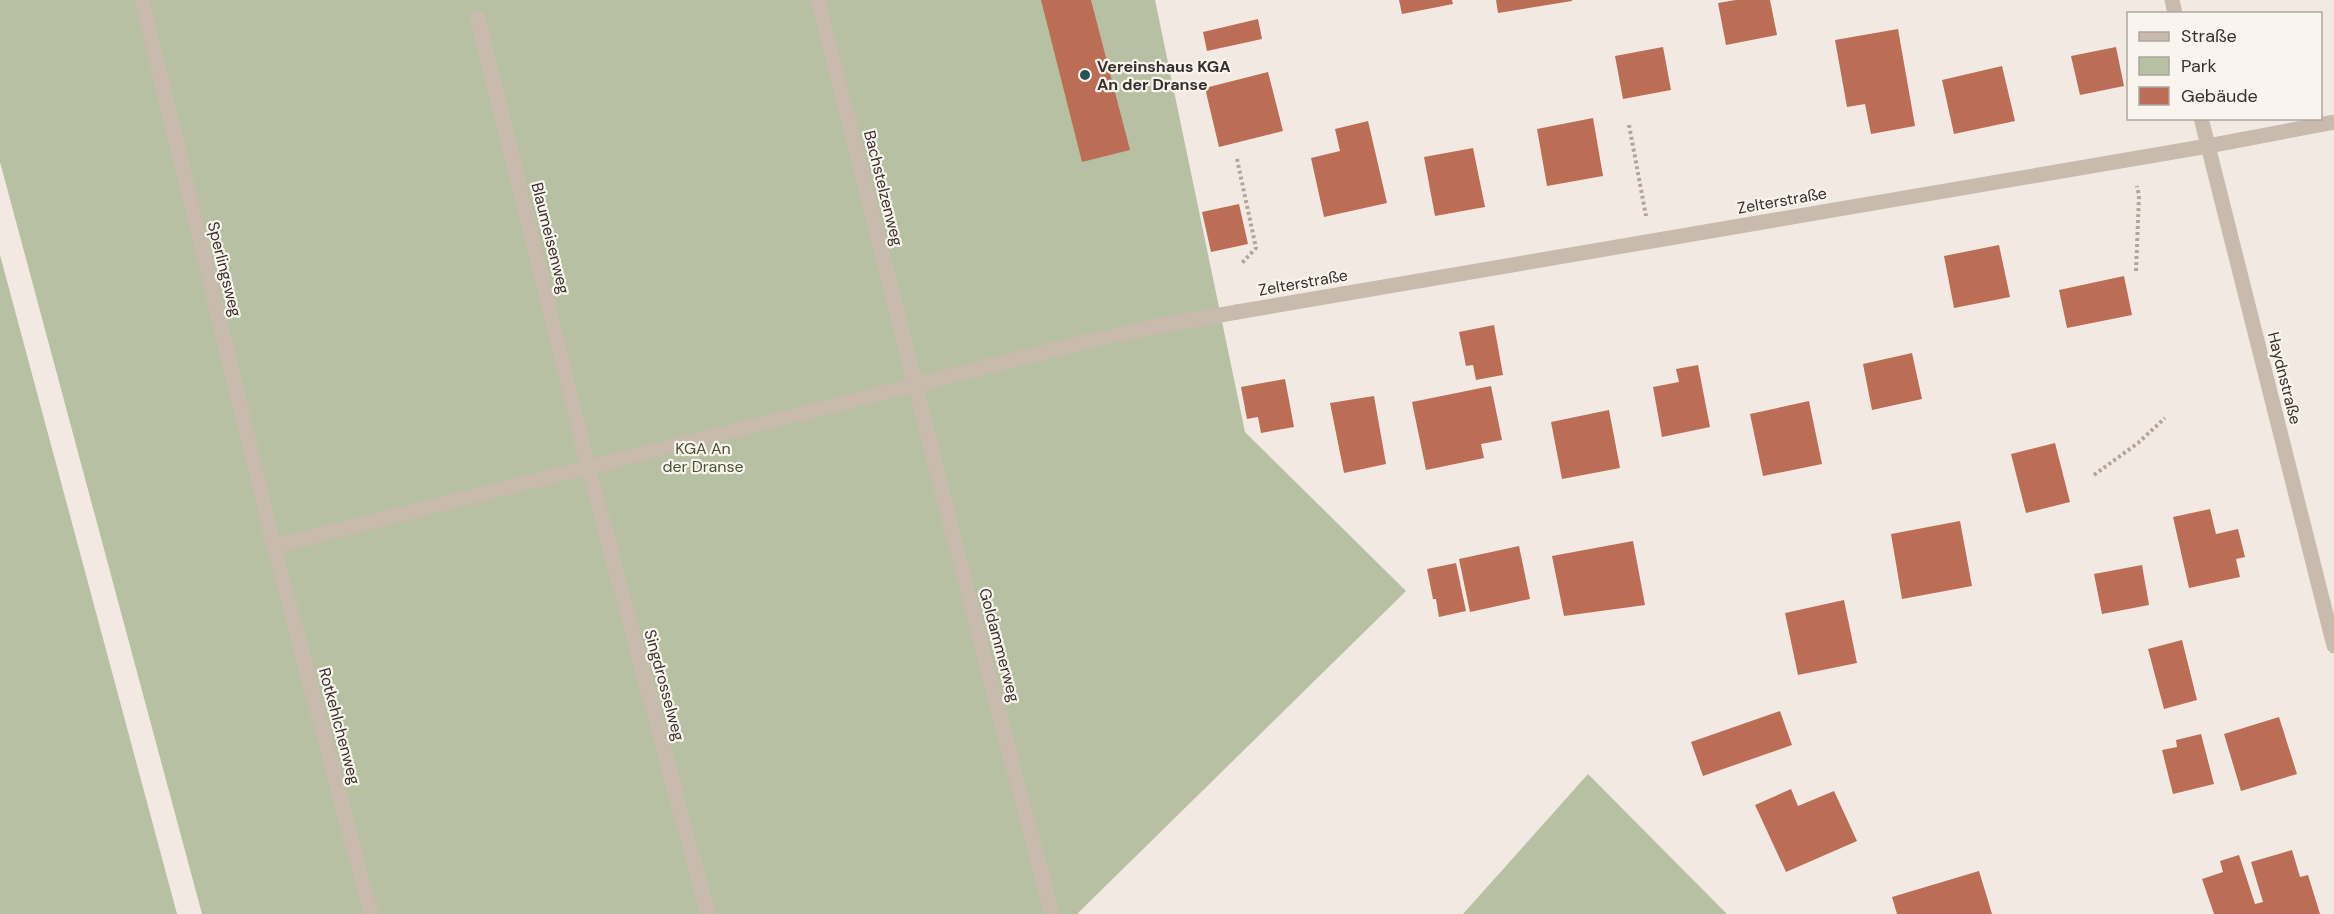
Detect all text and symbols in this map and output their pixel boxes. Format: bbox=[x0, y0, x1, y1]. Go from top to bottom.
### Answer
legend bbox=[2127, 12, 2322, 120]
text: Straße bbox=[2181, 24, 2237, 48]
text: Park bbox=[2181, 54, 2217, 78]
place label: Vereinshaus KGA An der Dranse bbox=[1097, 56, 1231, 95]
marker: Vereinshaus KGA An der Dranse bbox=[1078, 68, 1092, 82]
text: Gebäude bbox=[2181, 84, 2258, 108]
street label: Bachstelzenweg bbox=[859, 128, 908, 248]
street label: Blaumeisenweg bbox=[526, 180, 575, 296]
street label: Zelterstraße bbox=[1736, 182, 1828, 219]
street label: Sperlingsweg bbox=[203, 219, 247, 319]
street label: Zelterstraße bbox=[1257, 264, 1349, 301]
street label: Haydnstraße bbox=[2263, 330, 2306, 427]
park label: KGA An der Dranse bbox=[662, 438, 744, 477]
street label: Goldammerweg bbox=[974, 586, 1025, 705]
street label: Singdrosselweg bbox=[640, 627, 690, 743]
street label: Rotkehlchenweg bbox=[314, 665, 365, 787]

